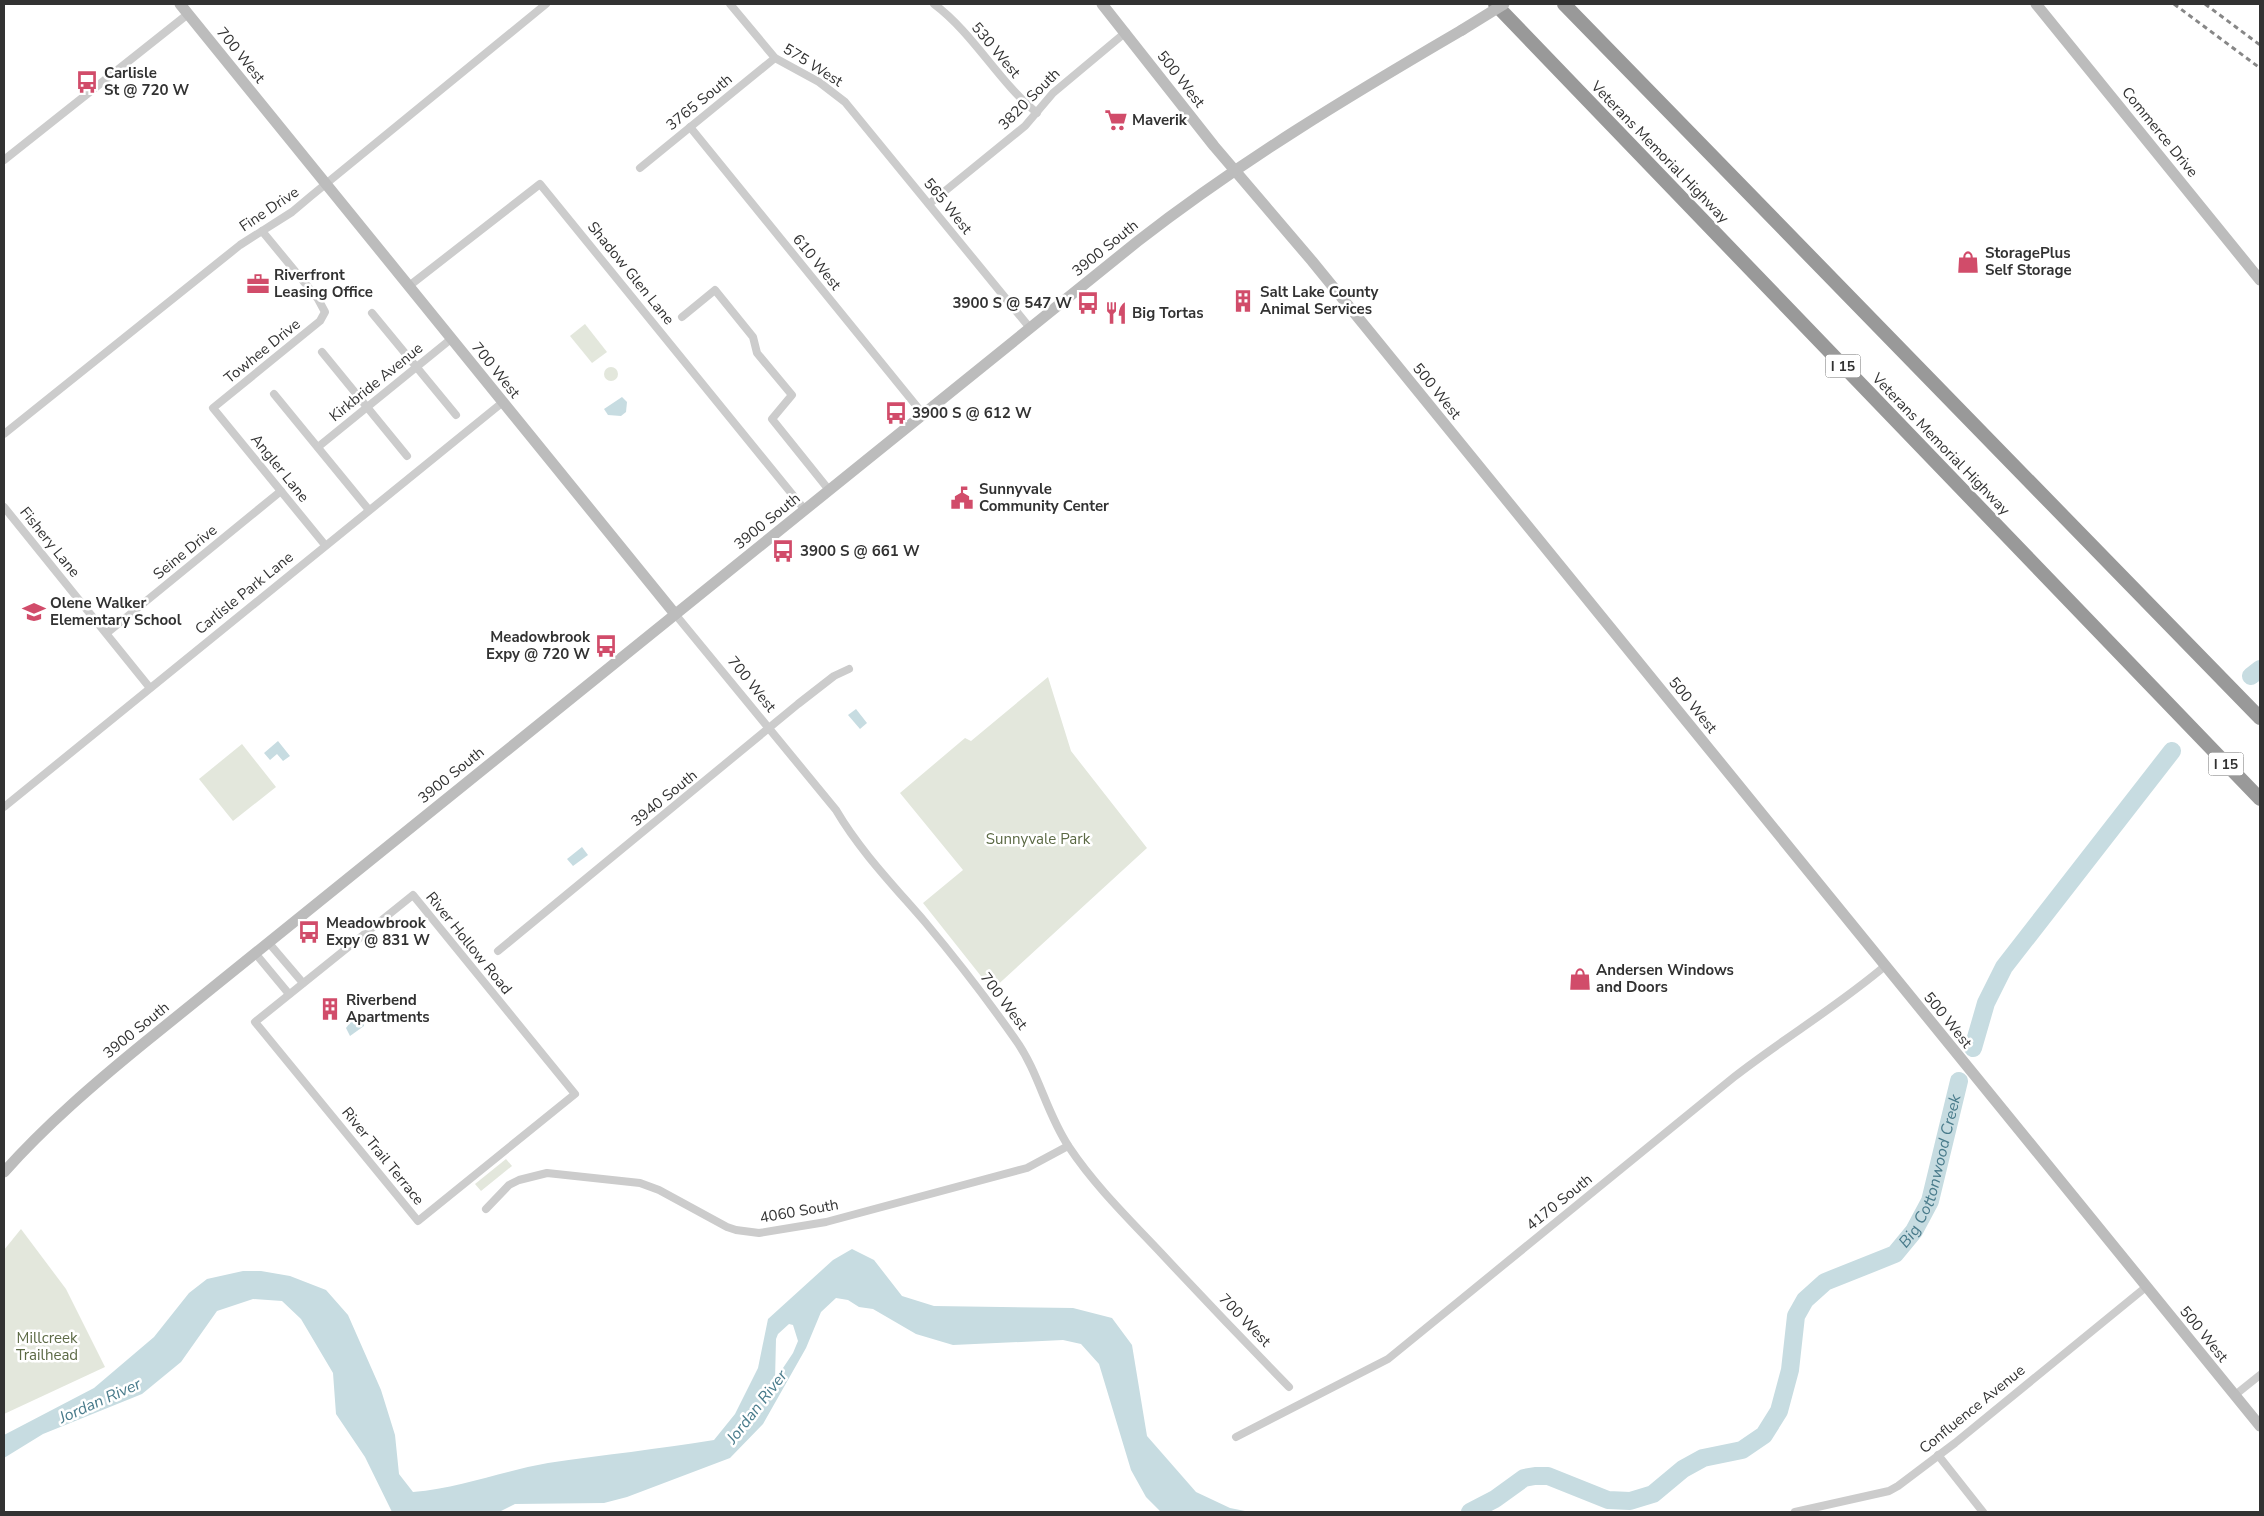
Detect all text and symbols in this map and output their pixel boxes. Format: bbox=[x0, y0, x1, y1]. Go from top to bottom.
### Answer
street label: 530 West bbox=[967, 18, 1026, 83]
street label: 700 West bbox=[212, 23, 270, 88]
street label: 575 West bbox=[779, 39, 847, 92]
street label: 500 West bbox=[1153, 47, 1210, 112]
place label: Carlisle St @ 720 W bbox=[104, 63, 190, 100]
street label: 3820 South bbox=[994, 64, 1064, 134]
bus stop icon: Carlisle St @ 720 W bbox=[74, 69, 100, 95]
street label: 3765 South bbox=[662, 69, 736, 135]
street label: Veterans Memorial Highway bbox=[1586, 76, 1734, 228]
street label: Commerce Drive bbox=[2117, 83, 2203, 181]
supermarket icon: Maverik bbox=[1103, 107, 1129, 133]
place label: Maverik bbox=[1132, 110, 1188, 130]
street label: 565 West bbox=[919, 174, 977, 239]
street label: Fine Drive bbox=[235, 182, 303, 236]
street label: 3900 South bbox=[1068, 215, 1142, 281]
street label: Shadow Glen Lane bbox=[583, 217, 679, 329]
street label: 610 West bbox=[788, 230, 846, 295]
place label: StoragePlus Self Storage bbox=[1985, 243, 2072, 280]
shop icon: StoragePlus Self Storage bbox=[1955, 249, 1981, 275]
place label: Riverfront Leasing Office bbox=[274, 265, 373, 302]
office icon: Riverfront Leasing Office bbox=[245, 271, 271, 297]
place label: Salt Lake County Animal Services bbox=[1260, 282, 1378, 319]
building icon: Salt Lake County Animal Services bbox=[1230, 288, 1256, 314]
bus stop icon: 3900 S @ 547 W bbox=[1075, 290, 1101, 316]
place label: 3900 S @ 547 W bbox=[952, 293, 1072, 313]
restaurant icon: Big Tortas bbox=[1103, 300, 1129, 326]
place label: Big Tortas bbox=[1132, 303, 1204, 323]
street label: Towhee Drive bbox=[220, 314, 304, 388]
street label: Kirkbride Avenue bbox=[325, 338, 427, 426]
street label: 700 West bbox=[467, 338, 525, 403]
road number: I 15 bbox=[1826, 354, 1860, 378]
street label: 500 West bbox=[1408, 359, 1466, 424]
street label: Veterans Memorial Highway bbox=[1867, 368, 2015, 520]
bus stop icon: 3900 S @ 612 W bbox=[883, 400, 909, 426]
place label: 3900 S @ 612 W bbox=[912, 403, 1032, 423]
street label: Angler Lane bbox=[246, 430, 314, 506]
place label: Sunnyvale Community Center bbox=[979, 479, 1109, 516]
public building icon: Sunnyvale Community Center bbox=[949, 485, 975, 511]
street label: 3900 South bbox=[730, 488, 804, 554]
street label: Fishery Lane bbox=[15, 503, 85, 581]
street label: Seine Drive bbox=[149, 520, 221, 584]
bus stop icon: 3900 S @ 661 W bbox=[770, 538, 796, 564]
place label: 3900 S @ 661 W bbox=[800, 541, 920, 561]
street label: Carlisle Park Lane bbox=[191, 547, 297, 639]
place label: Olene Walker Elementary School bbox=[50, 593, 182, 630]
school or university icon: Olene Walker Elementary School bbox=[21, 599, 47, 625]
place label: Meadowbrook Expy @ 720 W bbox=[486, 627, 591, 664]
bus stop icon: Meadowbrook Expy @ 720 W bbox=[593, 633, 619, 659]
street label: 700 West bbox=[723, 652, 781, 717]
street label: 500 West bbox=[1664, 673, 1722, 738]
street label: 3900 South bbox=[414, 742, 488, 808]
road number: I 15 bbox=[2208, 752, 2244, 776]
street label: 3940 South bbox=[627, 765, 701, 831]
park label: Sunnyvale Park bbox=[986, 829, 1091, 849]
street label: River Hollow Road bbox=[421, 888, 517, 998]
place label: Meadowbrook Expy @ 831 W bbox=[326, 913, 430, 950]
bus stop icon: Meadowbrook Expy @ 831 W bbox=[296, 919, 322, 945]
place label: Andersen Windows and Doors bbox=[1596, 960, 1734, 997]
shop icon: Andersen Windows and Doors bbox=[1567, 966, 1593, 992]
street label: 700 West bbox=[976, 968, 1033, 1034]
street label: 500 West bbox=[1919, 988, 1977, 1053]
place label: Riverbend Apartments bbox=[346, 990, 430, 1027]
building icon: Riverbend Apartments bbox=[317, 996, 343, 1022]
street label: 3900 South bbox=[99, 997, 173, 1063]
water label: Big Cottonwood Creek bbox=[1894, 1091, 1967, 1252]
street label: River Trail Terrace bbox=[337, 1103, 429, 1209]
street label: 4170 South bbox=[1522, 1169, 1596, 1235]
street label: 4060 South bbox=[758, 1194, 840, 1228]
street label: 700 West bbox=[1215, 1289, 1276, 1352]
street label: 500 West bbox=[2175, 1302, 2233, 1367]
park label: Millcreek Trailhead bbox=[16, 1328, 78, 1365]
street label: Confluence Avenue bbox=[1915, 1360, 2029, 1458]
water label: Jordan River bbox=[721, 1365, 793, 1449]
water label: Jordan River bbox=[55, 1373, 146, 1429]

